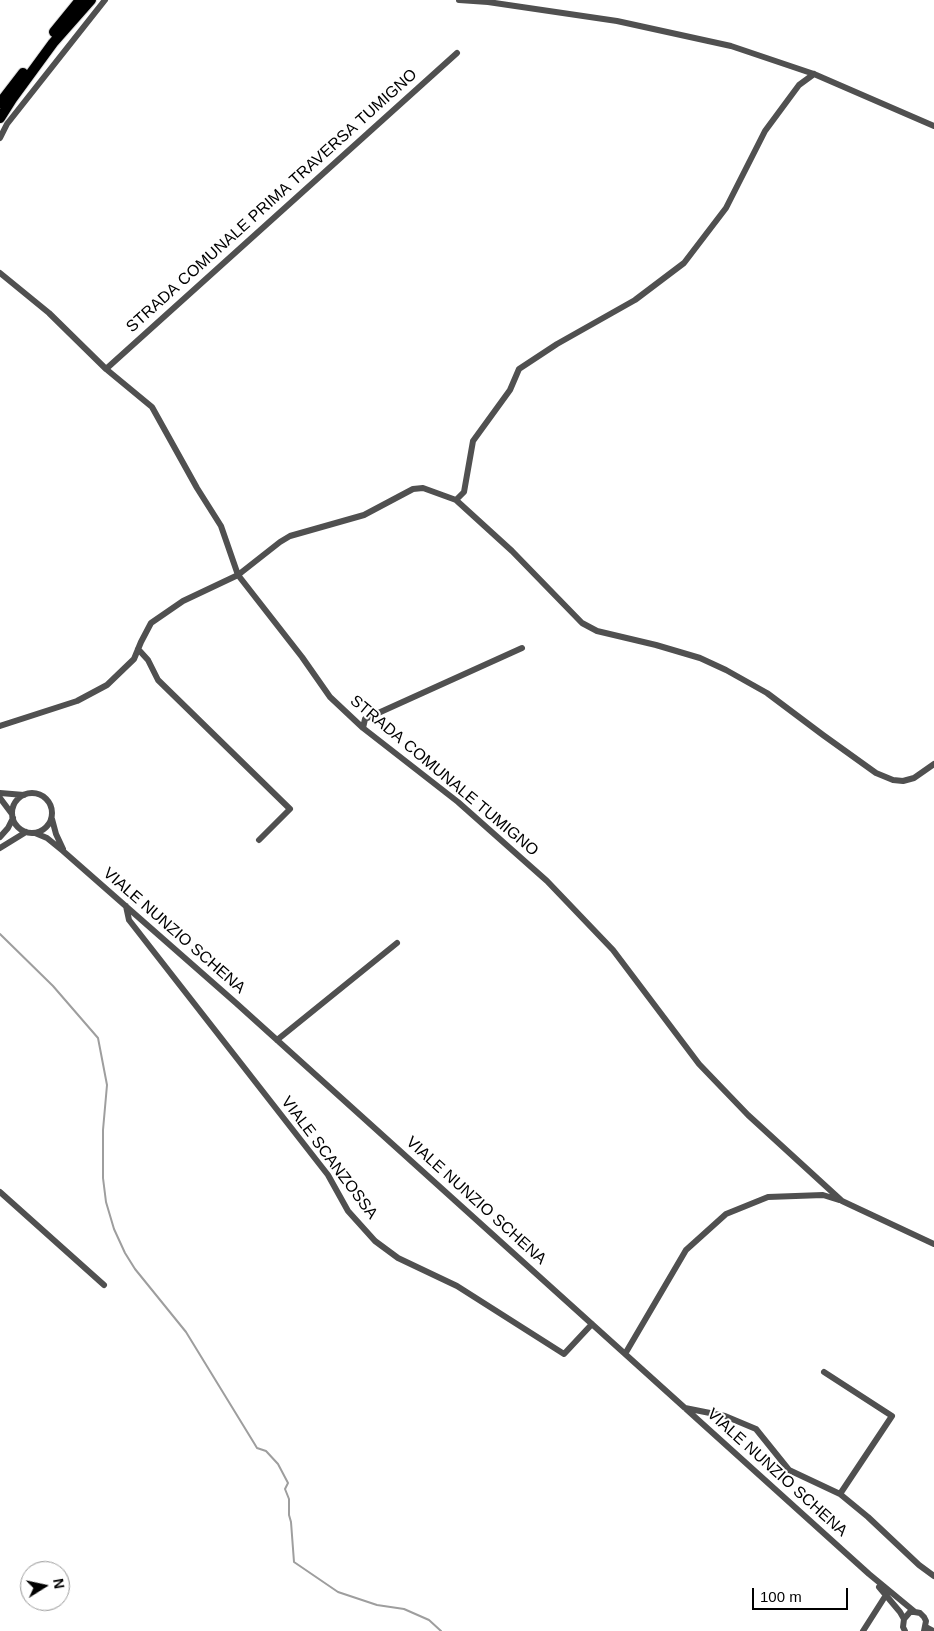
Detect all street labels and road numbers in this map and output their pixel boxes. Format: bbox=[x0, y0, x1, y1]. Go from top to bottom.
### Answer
street label: STRADA COMUNALE PRIMA TRAVERSA TUMIGNO bbox=[123, 65, 421, 337]
street label: STRADA COMUNALE TUMIGNO bbox=[346, 692, 542, 860]
street label: VIALE NUNZIO SCHENA bbox=[99, 864, 249, 998]
street label: VIALE SCANZOSSA bbox=[277, 1093, 381, 1223]
street label: VIALE NUNZIO SCHENA bbox=[402, 1133, 550, 1269]
street label: VIALE NUNZIO SCHENA bbox=[703, 1405, 851, 1541]

